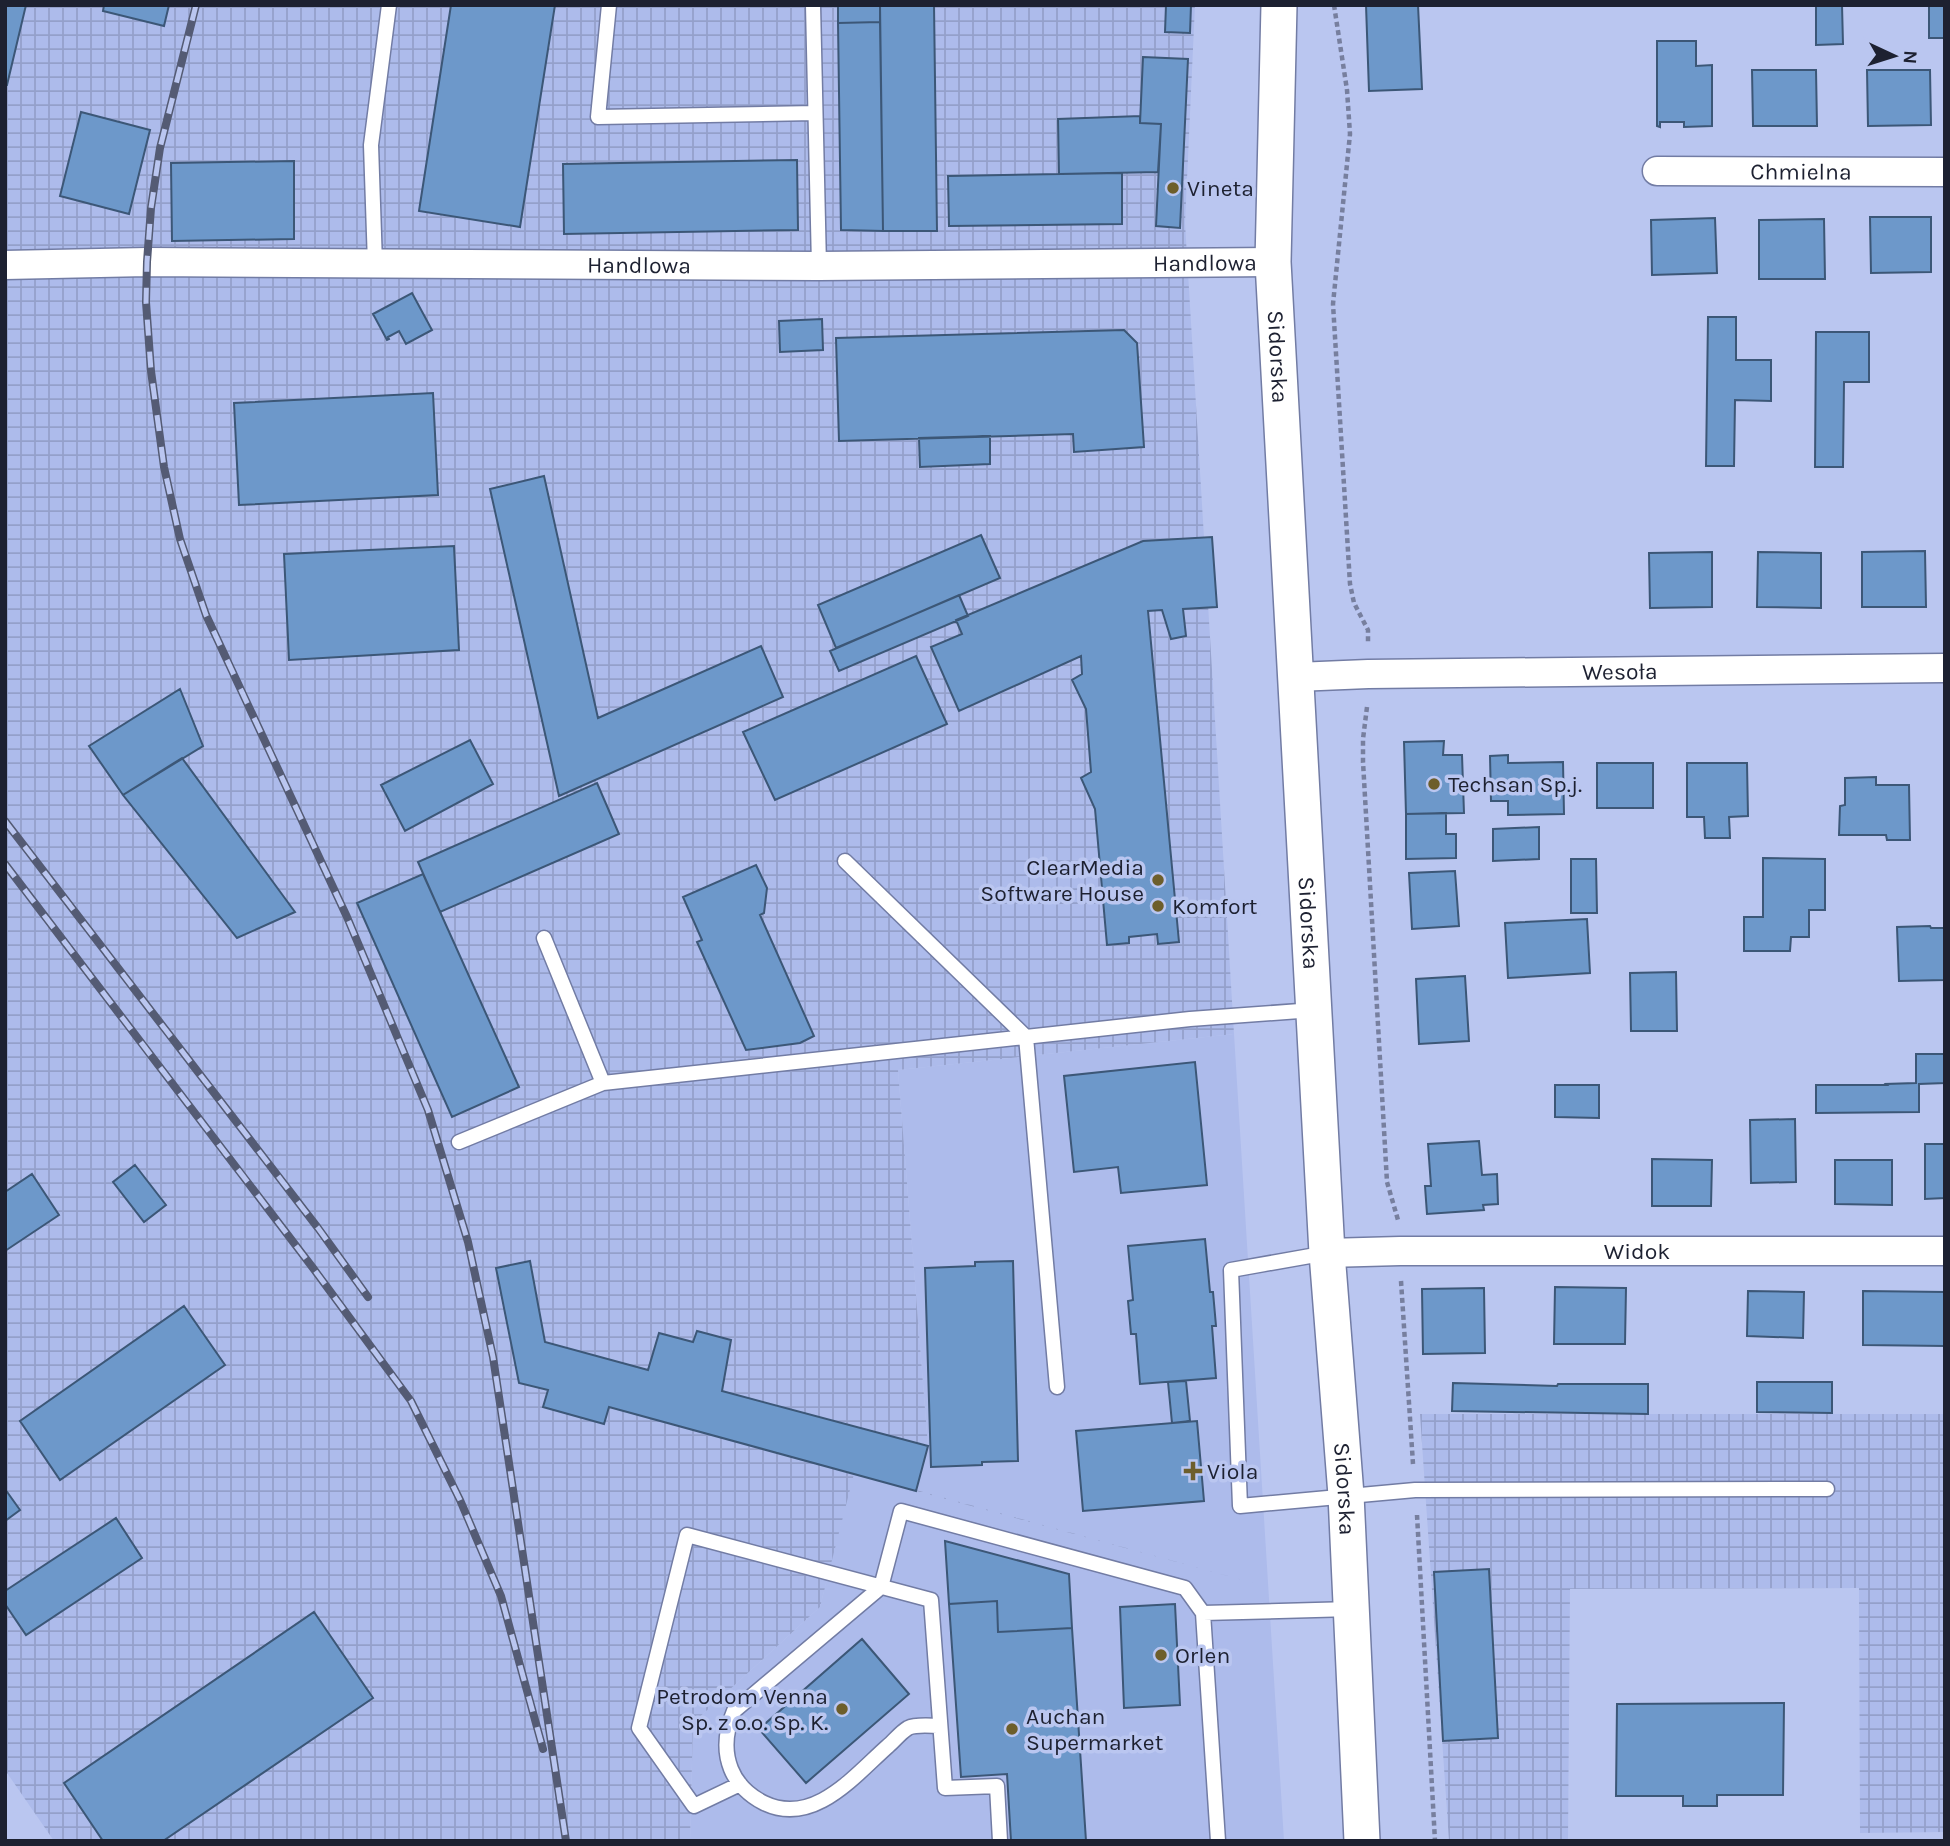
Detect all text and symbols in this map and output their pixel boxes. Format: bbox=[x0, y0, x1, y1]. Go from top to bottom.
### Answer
north arrow bbox=[1859, 21, 1929, 91]
text: N bbox=[1899, 50, 1921, 65]
street label: Chmielna bbox=[1750, 158, 1852, 185]
place label: Vineta bbox=[1187, 175, 1254, 202]
marker: Vineta bbox=[1165, 180, 1181, 196]
street label: Handlowa bbox=[1153, 249, 1257, 277]
street label: Handlowa bbox=[587, 251, 691, 279]
street label: Sidorska bbox=[1262, 310, 1294, 404]
street label: Wesoła bbox=[1582, 657, 1658, 685]
place label: Techsan Sp.j. bbox=[1448, 771, 1582, 798]
marker: Techsan Sp.j. bbox=[1426, 776, 1442, 792]
place label: ClearMedia Software House bbox=[980, 854, 1144, 907]
marker: ClearMedia Software House bbox=[1150, 872, 1166, 888]
street label: Sidorska bbox=[1293, 876, 1325, 970]
place label: Komfort bbox=[1172, 893, 1258, 920]
marker: Komfort bbox=[1150, 898, 1166, 914]
street label: Widok bbox=[1604, 1238, 1670, 1265]
street label: Sidorska bbox=[1328, 1441, 1361, 1536]
place label: Viola bbox=[1207, 1458, 1258, 1485]
marker: Viola bbox=[1185, 1463, 1201, 1479]
place label: Orlen bbox=[1175, 1642, 1230, 1669]
marker: Orlen bbox=[1153, 1647, 1169, 1663]
place label: Petrodom Venna Sp. z o.o. Sp. K. bbox=[656, 1683, 828, 1736]
marker: Petrodom Venna Sp. z o.o. Sp. K. bbox=[834, 1701, 850, 1717]
place label: Auchan Supermarket bbox=[1026, 1703, 1164, 1756]
marker: Auchan Supermarket bbox=[1004, 1721, 1020, 1737]

